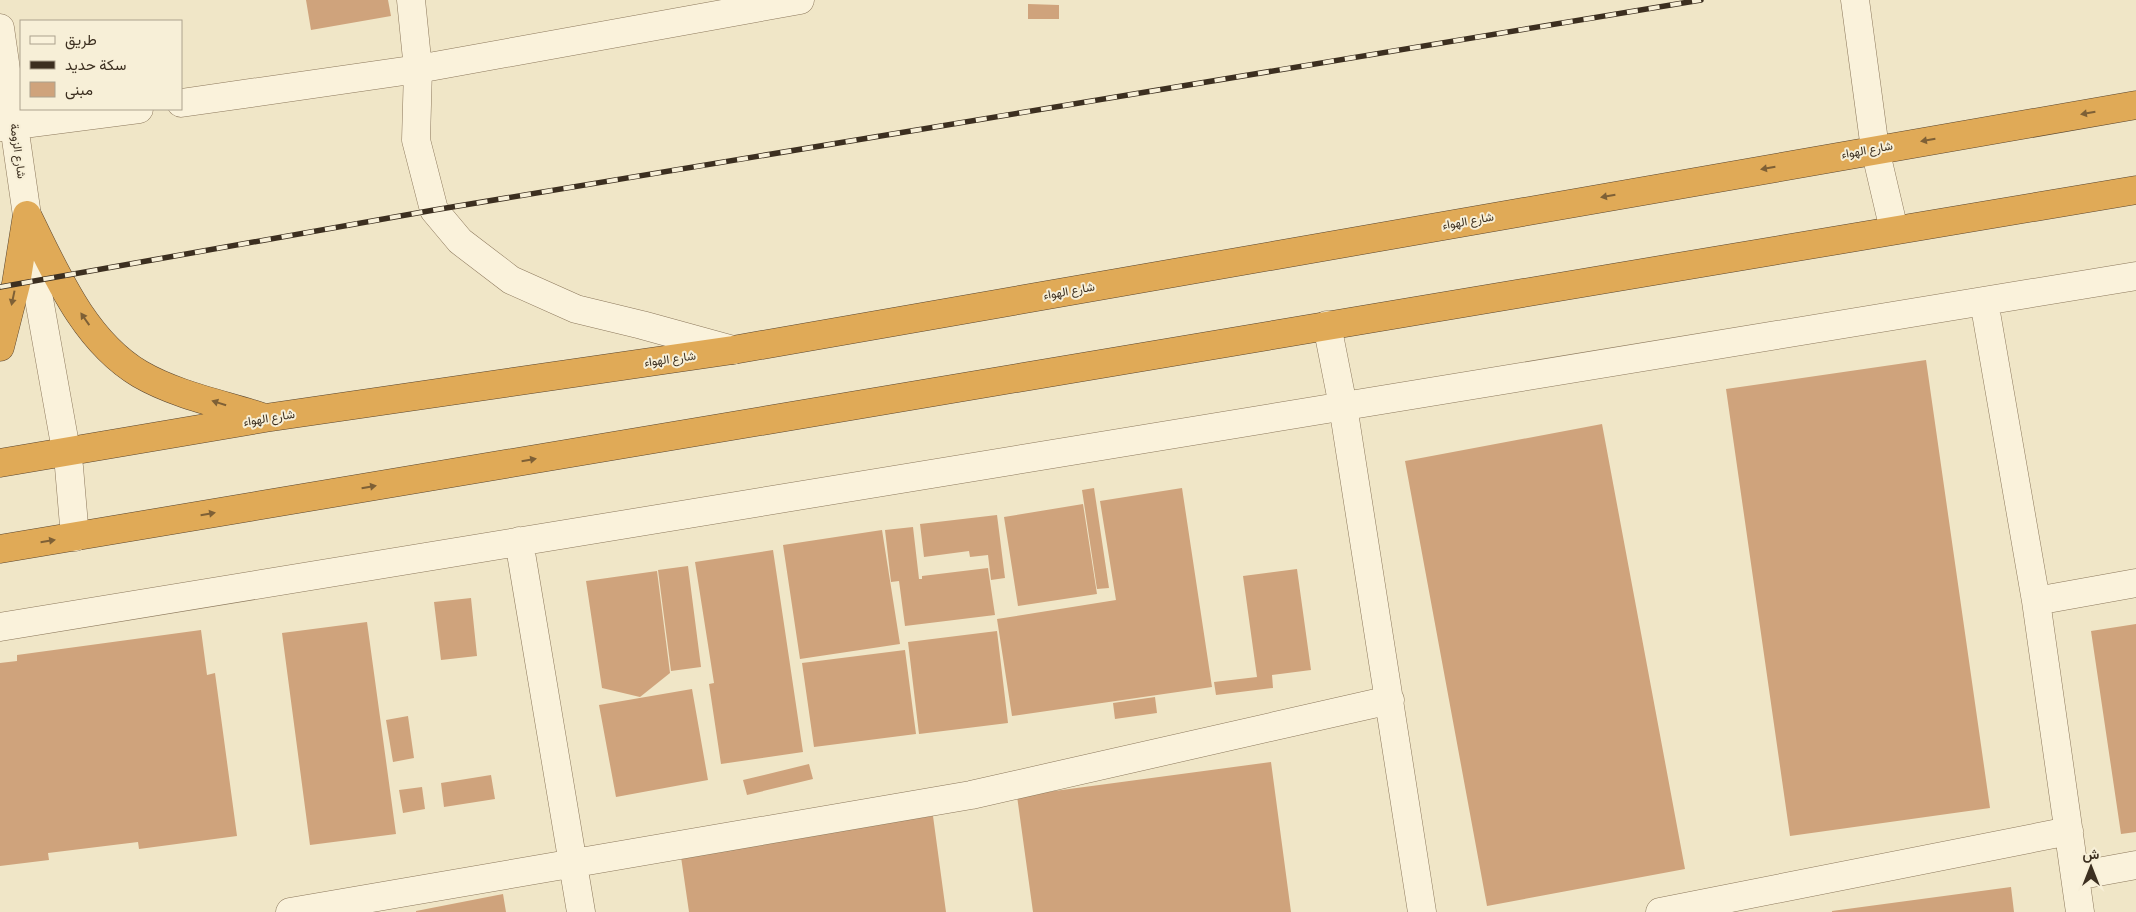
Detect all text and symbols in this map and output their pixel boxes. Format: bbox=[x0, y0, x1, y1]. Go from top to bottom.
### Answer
legend bbox=[20, 20, 182, 110]
text: طريق bbox=[65, 29, 97, 50]
text: سكة حديد bbox=[65, 54, 127, 75]
text: مبنى bbox=[65, 79, 93, 100]
one-way arrow bbox=[2080, 109, 2096, 117]
street label: شارع الزومة bbox=[5, 122, 30, 180]
one-way arrow bbox=[1919, 137, 1935, 145]
street label: شارع الهواء bbox=[1840, 138, 1894, 163]
one-way arrow bbox=[1759, 164, 1775, 172]
one-way arrow bbox=[1599, 193, 1615, 201]
street label: شارع الهواء bbox=[1441, 209, 1495, 234]
street label: شارع الهواء bbox=[1042, 279, 1096, 304]
one-way arrow bbox=[8, 290, 16, 306]
one-way arrow bbox=[80, 313, 90, 326]
street label: شارع الهواء bbox=[643, 347, 697, 372]
one-way arrow bbox=[211, 399, 226, 407]
street label: شارع الهواء bbox=[242, 406, 296, 431]
one-way arrow bbox=[521, 456, 537, 464]
one-way arrow bbox=[361, 483, 377, 491]
one-way arrow bbox=[201, 510, 217, 518]
one-way arrow bbox=[40, 537, 56, 545]
north arrow bbox=[2066, 842, 2116, 892]
text: ش bbox=[2083, 844, 2100, 864]

